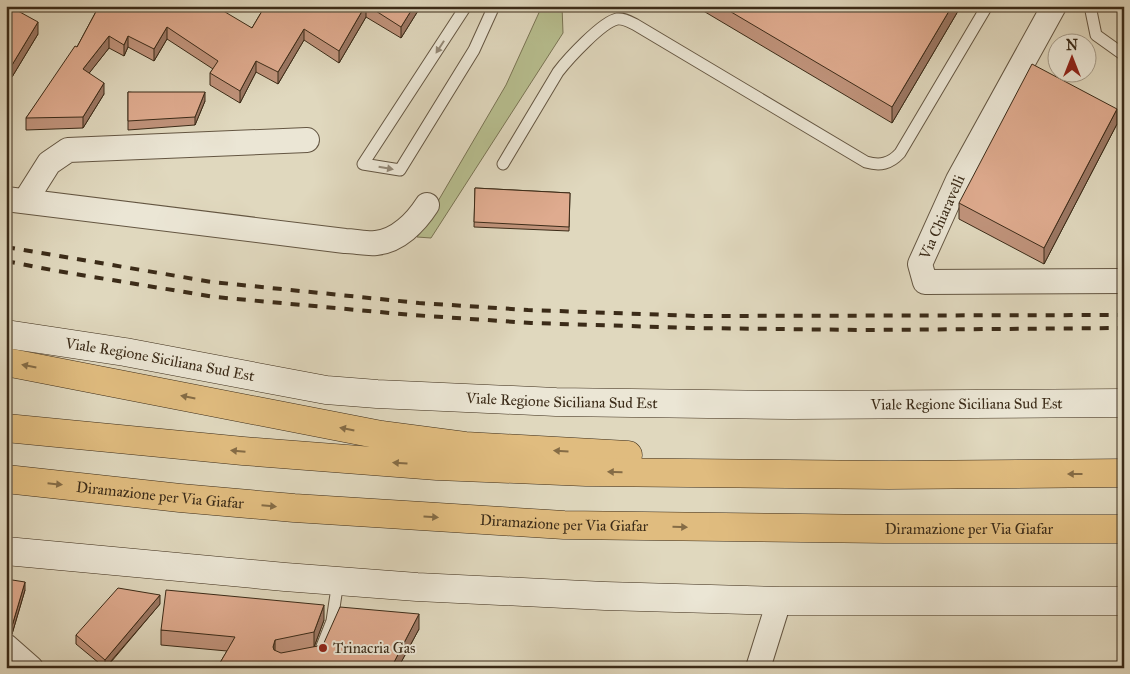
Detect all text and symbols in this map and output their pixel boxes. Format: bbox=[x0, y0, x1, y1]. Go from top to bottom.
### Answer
north arrow bbox=[1048, 32, 1098, 82]
text: N bbox=[1066, 37, 1078, 54]
one-way arrow bbox=[435, 40, 444, 54]
one-way arrow bbox=[378, 164, 394, 172]
street label: Via Chiaravelli bbox=[915, 172, 969, 263]
street label: Viale Regione Siciliana Sud Est bbox=[63, 334, 257, 385]
one-way arrow bbox=[21, 362, 36, 370]
street label: Viale Regione Siciliana Sud Est bbox=[465, 389, 658, 412]
one-way arrow bbox=[180, 392, 196, 400]
street label: Viale Regione Siciliana Sud Est bbox=[870, 394, 1063, 414]
one-way arrow bbox=[339, 424, 355, 432]
one-way arrow bbox=[230, 447, 246, 455]
one-way arrow bbox=[553, 447, 569, 455]
one-way arrow bbox=[392, 458, 408, 466]
one-way arrow bbox=[607, 468, 623, 476]
one-way arrow bbox=[1067, 470, 1083, 478]
street label: Diramazione per Via Giafar bbox=[75, 478, 245, 513]
one-way arrow bbox=[47, 480, 63, 488]
one-way arrow bbox=[261, 502, 277, 510]
street label: Diramazione per Via Giafar bbox=[479, 511, 649, 535]
one-way arrow bbox=[423, 514, 439, 522]
street label: Diramazione per Via Giafar bbox=[885, 520, 1054, 538]
one-way arrow bbox=[673, 523, 689, 531]
place label: Trinacria Gas bbox=[333, 639, 416, 657]
marker: Trinacria Gas bbox=[317, 642, 329, 654]

